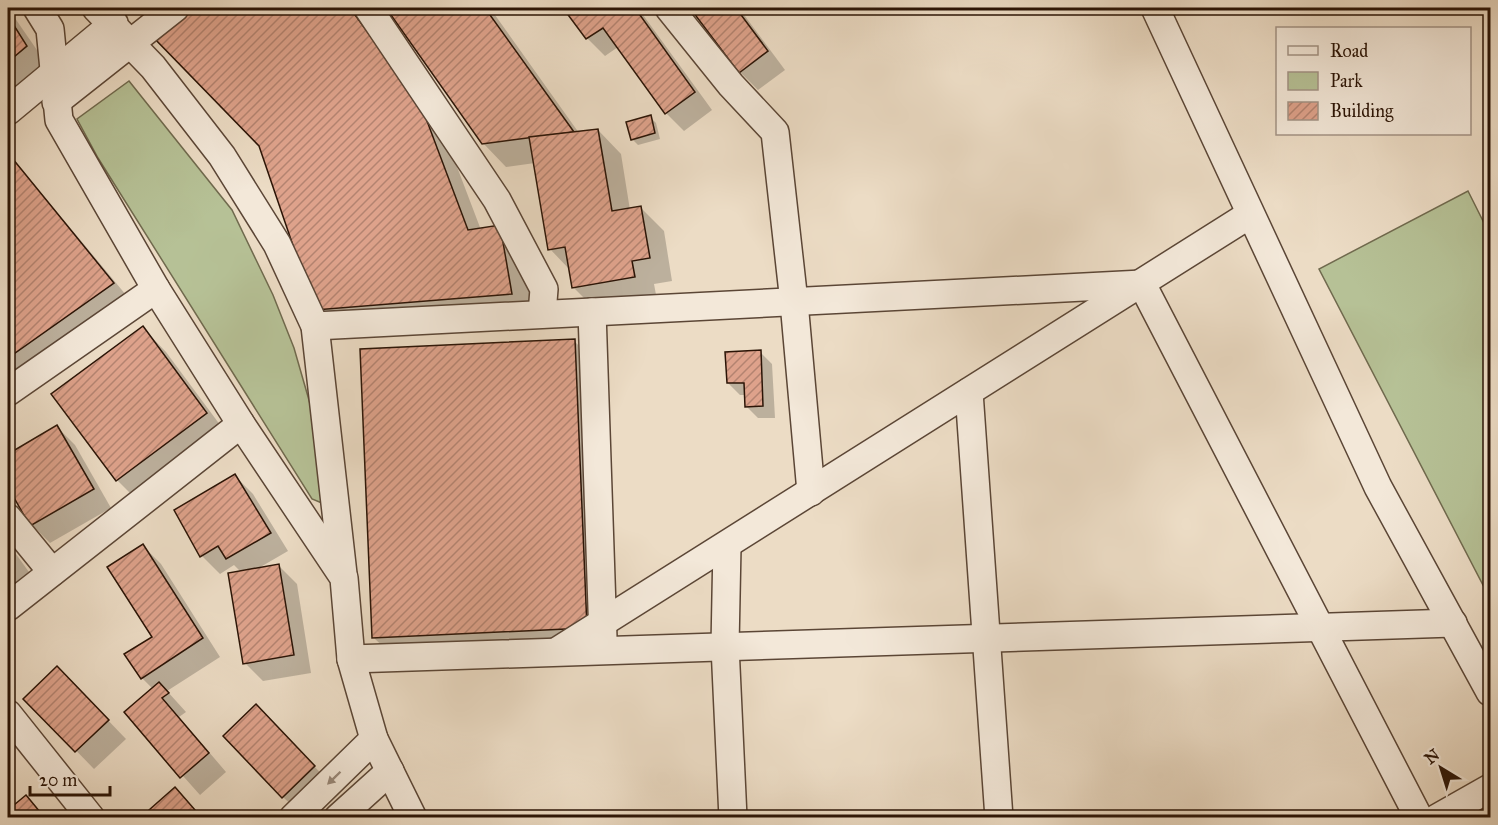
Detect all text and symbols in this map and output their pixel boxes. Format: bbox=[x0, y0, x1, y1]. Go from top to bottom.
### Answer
legend bbox=[1276, 27, 1471, 135]
text: Road bbox=[1330, 40, 1368, 62]
text: Park bbox=[1330, 70, 1363, 92]
text: Building bbox=[1330, 100, 1394, 123]
north arrow bbox=[1411, 738, 1471, 798]
text: N bbox=[1421, 745, 1444, 768]
scale bar bbox=[30, 759, 110, 797]
text: 20 m bbox=[39, 769, 77, 791]
one-way arrow bbox=[326, 771, 341, 785]

